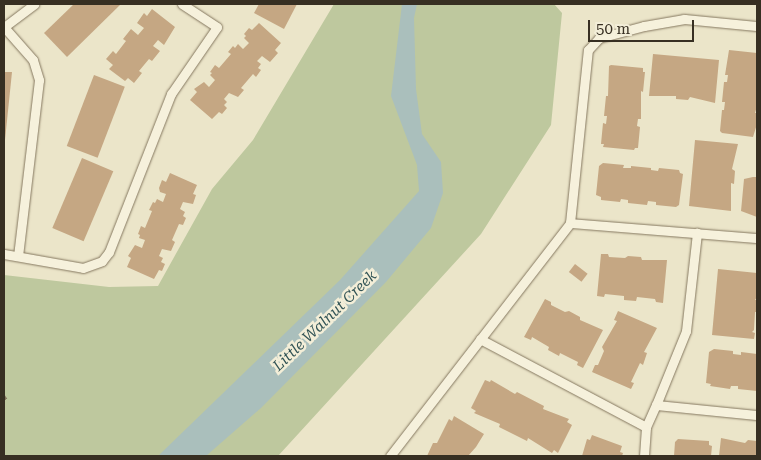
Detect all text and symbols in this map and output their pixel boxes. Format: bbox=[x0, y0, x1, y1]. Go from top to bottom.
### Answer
scale bar bbox=[591, 10, 697, 42]
text: 50 m bbox=[596, 20, 630, 38]
water label: Little Walnut Creek bbox=[269, 267, 381, 375]

